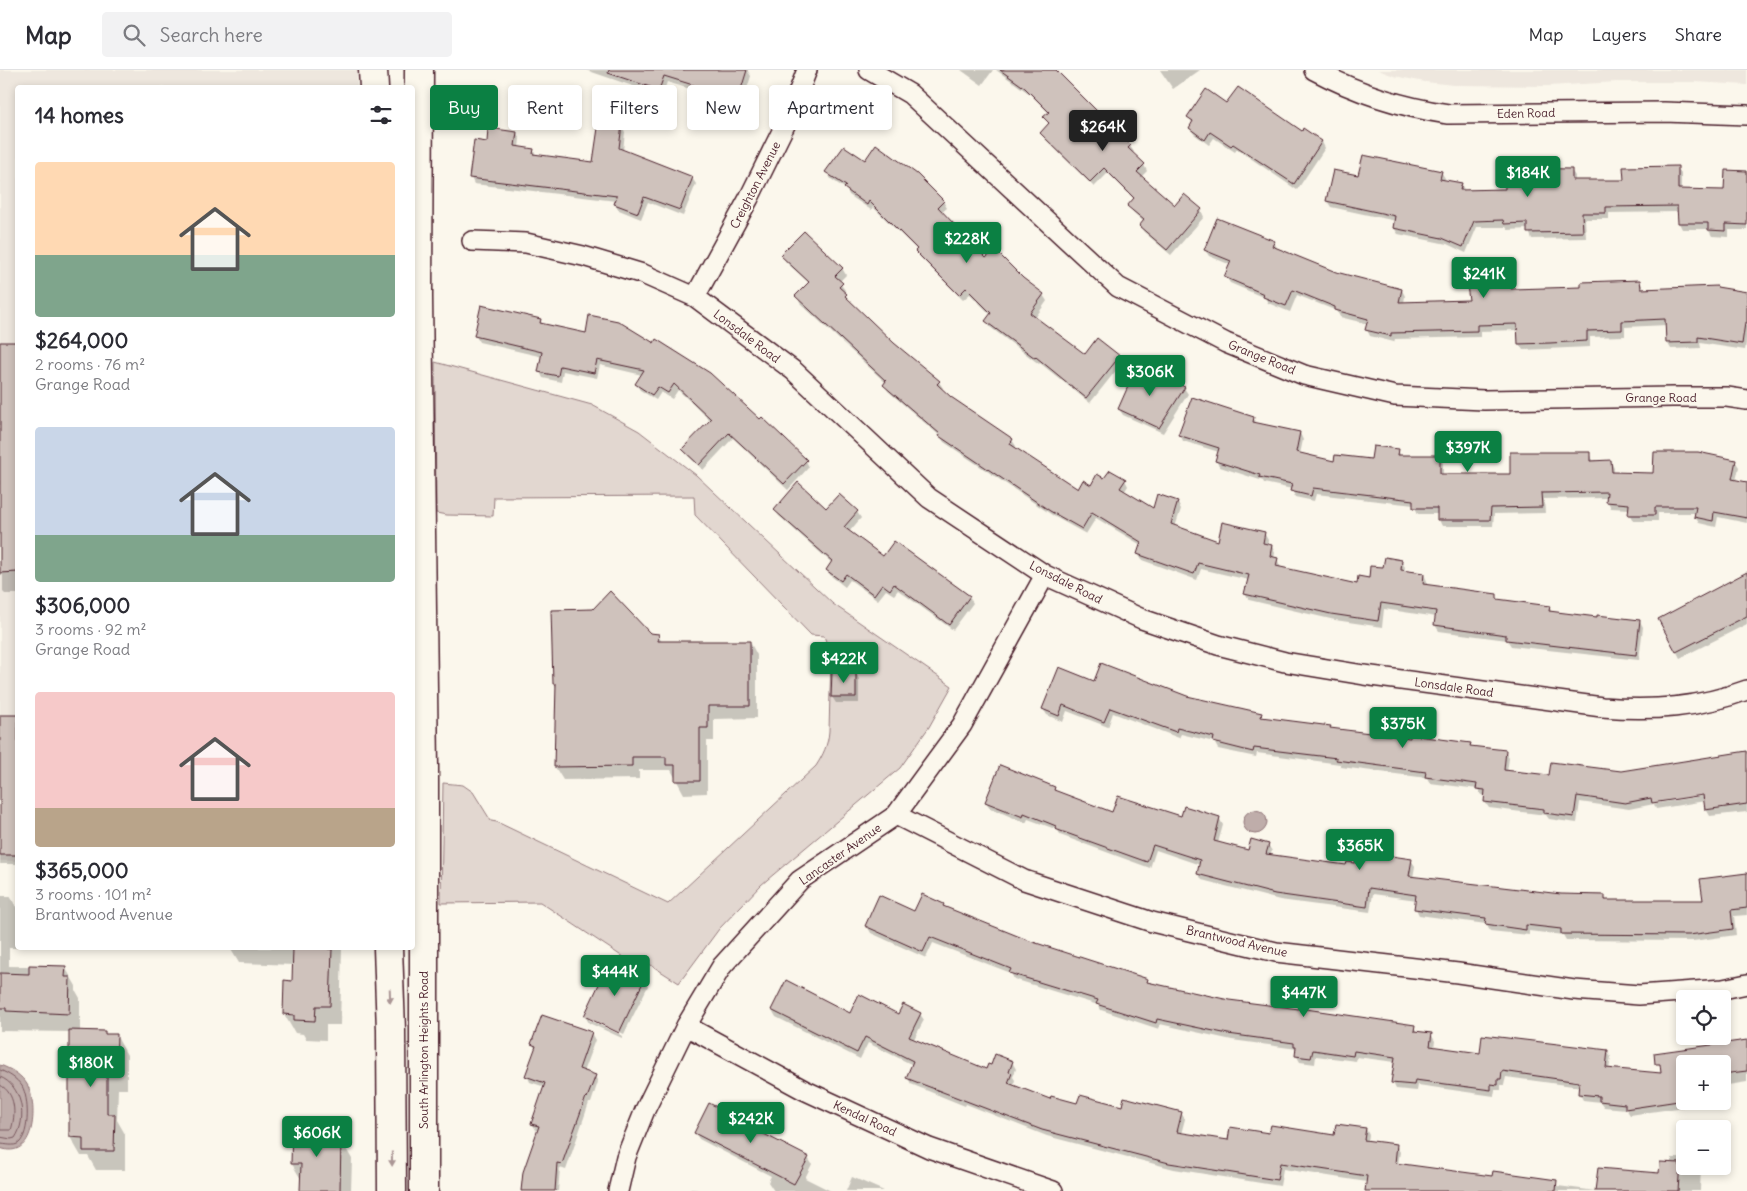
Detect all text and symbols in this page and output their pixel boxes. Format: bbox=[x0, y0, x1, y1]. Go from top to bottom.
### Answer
search box bbox=[102, 12, 452, 57]
text: Map bbox=[25, 20, 72, 50]
icon: search bbox=[120, 21, 148, 49]
text: Search here bbox=[160, 23, 263, 47]
text: Map bbox=[1528, 23, 1563, 46]
text: Layers bbox=[1591, 23, 1647, 46]
text: Share bbox=[1675, 23, 1722, 46]
chip: Buy bbox=[430, 85, 498, 130]
chip: Rent bbox=[508, 85, 582, 130]
chip: Filters bbox=[592, 85, 677, 130]
chip: New bbox=[687, 85, 759, 130]
chip: Apartment bbox=[769, 85, 892, 130]
icon: filters bbox=[367, 101, 395, 129]
text: 14 homes bbox=[35, 102, 124, 129]
street label: Eden Road bbox=[1497, 105, 1555, 121]
pin: $264K bbox=[1068, 109, 1138, 152]
text: $264K bbox=[1080, 116, 1126, 136]
street label: Creighton Avenue bbox=[727, 139, 783, 231]
pin: $184K bbox=[1493, 156, 1563, 198]
text: $184K bbox=[1506, 162, 1550, 182]
icon: home bbox=[170, 194, 260, 284]
pin: $228K bbox=[932, 222, 1002, 264]
text: $228K bbox=[944, 228, 990, 248]
pin: $241K bbox=[1449, 256, 1519, 299]
text: $241K bbox=[1463, 263, 1505, 283]
street label: Lonsdale Road bbox=[711, 306, 783, 366]
text: $264,000 bbox=[35, 327, 128, 354]
street label: Grange Road bbox=[1226, 337, 1298, 377]
text: 2 rooms · 76 m² bbox=[35, 354, 145, 374]
pin: $306K bbox=[1115, 354, 1185, 397]
text: $306K bbox=[1126, 361, 1174, 381]
text: Grange Road bbox=[35, 374, 130, 394]
street label: Grange Road bbox=[1625, 390, 1697, 405]
pin: $397K bbox=[1433, 430, 1503, 473]
text: $397K bbox=[1446, 437, 1490, 457]
icon: home bbox=[170, 459, 260, 549]
street label: Lonsdale Road bbox=[1027, 557, 1105, 607]
text: $306,000 bbox=[35, 592, 130, 619]
text: 3 rooms · 92 m² bbox=[35, 619, 147, 639]
text: Grange Road bbox=[35, 639, 130, 659]
pin: $422K bbox=[809, 642, 879, 684]
text: $422K bbox=[821, 648, 867, 668]
street label: Lonsdale Road bbox=[1414, 674, 1494, 700]
pin: $375K bbox=[1368, 706, 1438, 749]
text: $375K bbox=[1381, 713, 1425, 733]
icon: home bbox=[170, 724, 260, 814]
street label: Lancaster Avenue bbox=[796, 820, 884, 888]
pin: $365K bbox=[1325, 828, 1395, 871]
text: $365K bbox=[1337, 835, 1383, 855]
text: $365,000 bbox=[35, 857, 129, 884]
text: 3 rooms · 101 m² bbox=[35, 884, 152, 904]
text: Brantwood Avenue bbox=[35, 904, 173, 924]
street label: Brantwood Avenue bbox=[1185, 922, 1289, 960]
pin: $444K bbox=[580, 954, 650, 997]
text: $444K bbox=[592, 961, 638, 981]
street label: South Arlington Heights Road bbox=[416, 971, 431, 1129]
pin: $447K bbox=[1269, 976, 1339, 1018]
text: $447K bbox=[1282, 982, 1326, 1002]
one-way arrow bbox=[386, 988, 394, 1004]
map controls bbox=[1676, 990, 1731, 1175]
button: locate bbox=[1676, 990, 1731, 1045]
pin: $180K bbox=[56, 1046, 126, 1088]
text: $180K bbox=[69, 1052, 113, 1072]
button: + bbox=[1676, 1055, 1731, 1110]
street label: Kendal Road bbox=[831, 1097, 899, 1139]
pin: $242K bbox=[716, 1102, 786, 1144]
text: $242K bbox=[728, 1108, 774, 1128]
pin: $606K bbox=[282, 1116, 352, 1158]
button: − bbox=[1676, 1120, 1731, 1175]
text: $606K bbox=[293, 1122, 341, 1142]
one-way arrow bbox=[388, 1151, 396, 1167]

